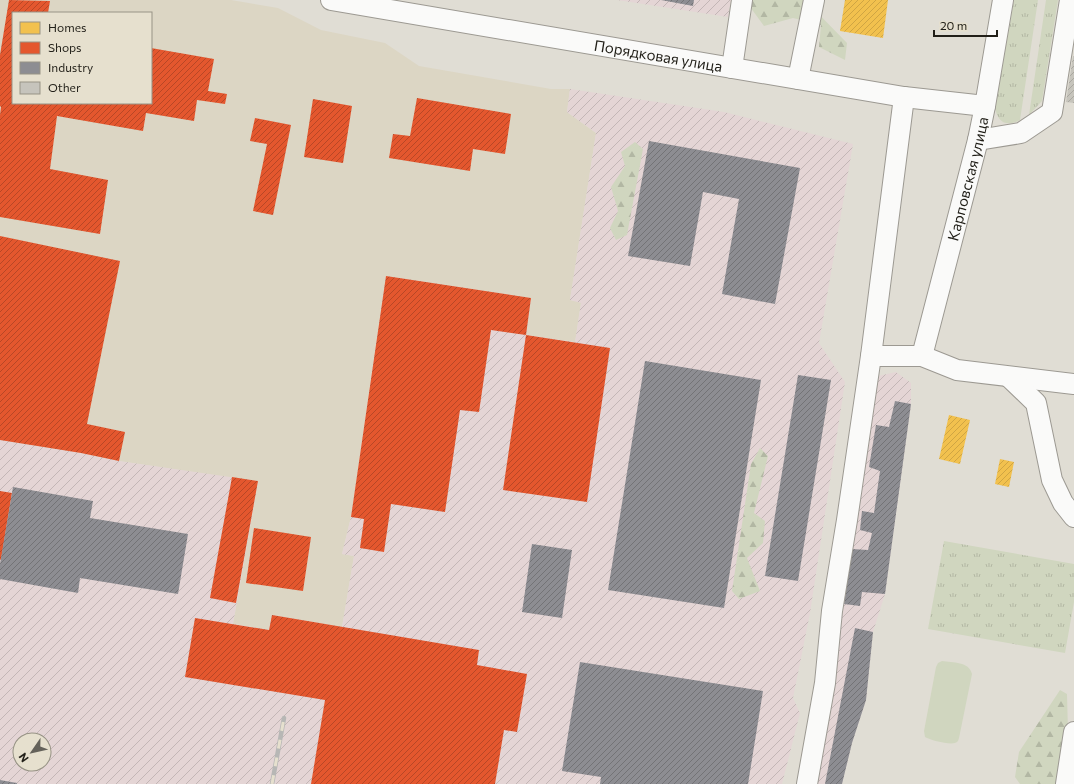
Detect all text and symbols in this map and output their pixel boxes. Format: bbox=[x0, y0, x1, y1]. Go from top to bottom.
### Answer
legend bbox=[12, 12, 152, 104]
scale bar bbox=[934, 12, 997, 38]
text: 20 m bbox=[940, 18, 967, 32]
text: Homes bbox=[48, 20, 86, 34]
street label: Порядковая улица bbox=[593, 36, 724, 75]
text: Shops bbox=[48, 40, 82, 54]
text: Industry bbox=[48, 60, 93, 74]
text: Other bbox=[48, 80, 81, 94]
street label: Карповская улица bbox=[943, 115, 992, 243]
north arrow bbox=[12, 732, 52, 772]
text: N bbox=[16, 751, 31, 765]

